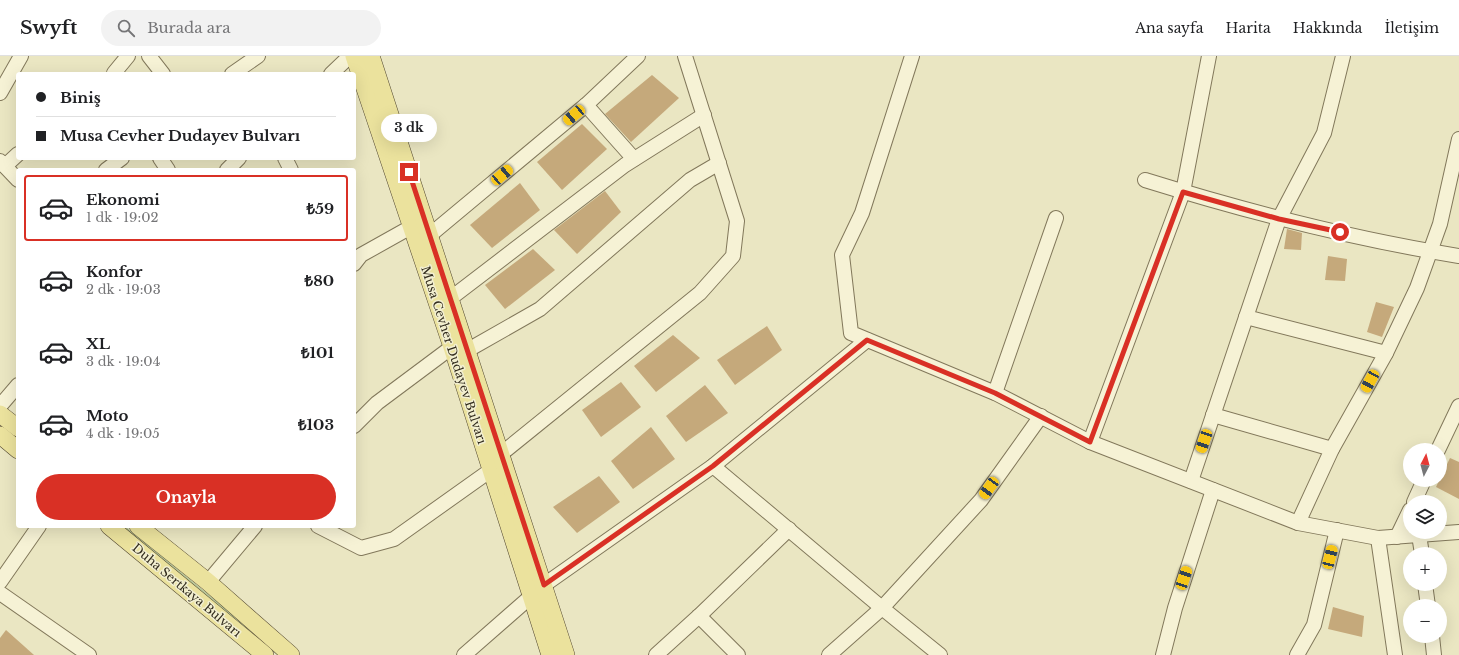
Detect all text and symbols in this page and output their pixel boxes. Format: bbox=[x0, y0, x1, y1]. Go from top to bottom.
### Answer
search box bbox=[101, 10, 381, 46]
text: Swyft bbox=[20, 16, 77, 39]
icon: search bbox=[115, 17, 137, 39]
text: Burada ara bbox=[147, 18, 230, 37]
text: Ana sayfa bbox=[1135, 19, 1204, 37]
text: Harita bbox=[1226, 19, 1271, 37]
text: Hakkında bbox=[1293, 19, 1362, 37]
text: İletişim bbox=[1384, 19, 1439, 37]
text: Biniş bbox=[60, 88, 101, 107]
car bbox=[561, 103, 587, 127]
callout: 3 dk bbox=[381, 114, 437, 142]
text: 3 dk bbox=[394, 119, 424, 136]
text: Musa Cevher Dudayev Bulvarı bbox=[60, 126, 300, 145]
route end bbox=[400, 163, 418, 181]
car bbox=[489, 163, 515, 187]
icon: car bbox=[38, 190, 74, 226]
text: Ekonomi bbox=[86, 190, 160, 209]
text: ₺59 bbox=[306, 199, 334, 218]
text: 1 dk · 19:02 bbox=[86, 209, 158, 226]
route start bbox=[1331, 223, 1349, 241]
icon: car bbox=[38, 262, 74, 298]
text: Konfor bbox=[86, 262, 143, 281]
street label: Musa Cevher Dudayev Bulvarı bbox=[418, 264, 490, 446]
text: ₺80 bbox=[305, 271, 334, 290]
text: 2 dk · 19:03 bbox=[86, 281, 161, 298]
icon: car bbox=[38, 334, 74, 370]
text: XL bbox=[86, 334, 110, 353]
text: ₺101 bbox=[301, 343, 334, 362]
text: 3 dk · 19:04 bbox=[86, 353, 160, 370]
car bbox=[1359, 368, 1381, 394]
icon: car bbox=[38, 406, 74, 442]
text: Moto bbox=[86, 406, 128, 425]
text: ₺103 bbox=[298, 415, 334, 434]
text: 4 dk · 19:05 bbox=[86, 425, 160, 442]
car bbox=[1194, 428, 1214, 454]
north arrow bbox=[1403, 443, 1447, 487]
map controls bbox=[1403, 443, 1447, 643]
button: Onayla bbox=[36, 474, 336, 520]
car bbox=[977, 475, 1001, 501]
button: layers bbox=[1403, 495, 1447, 539]
street label: Duha Sertkaya Bulvarı bbox=[129, 540, 245, 640]
car bbox=[1321, 544, 1339, 570]
button: + bbox=[1403, 547, 1447, 591]
car bbox=[1175, 565, 1193, 591]
button: − bbox=[1403, 599, 1447, 643]

